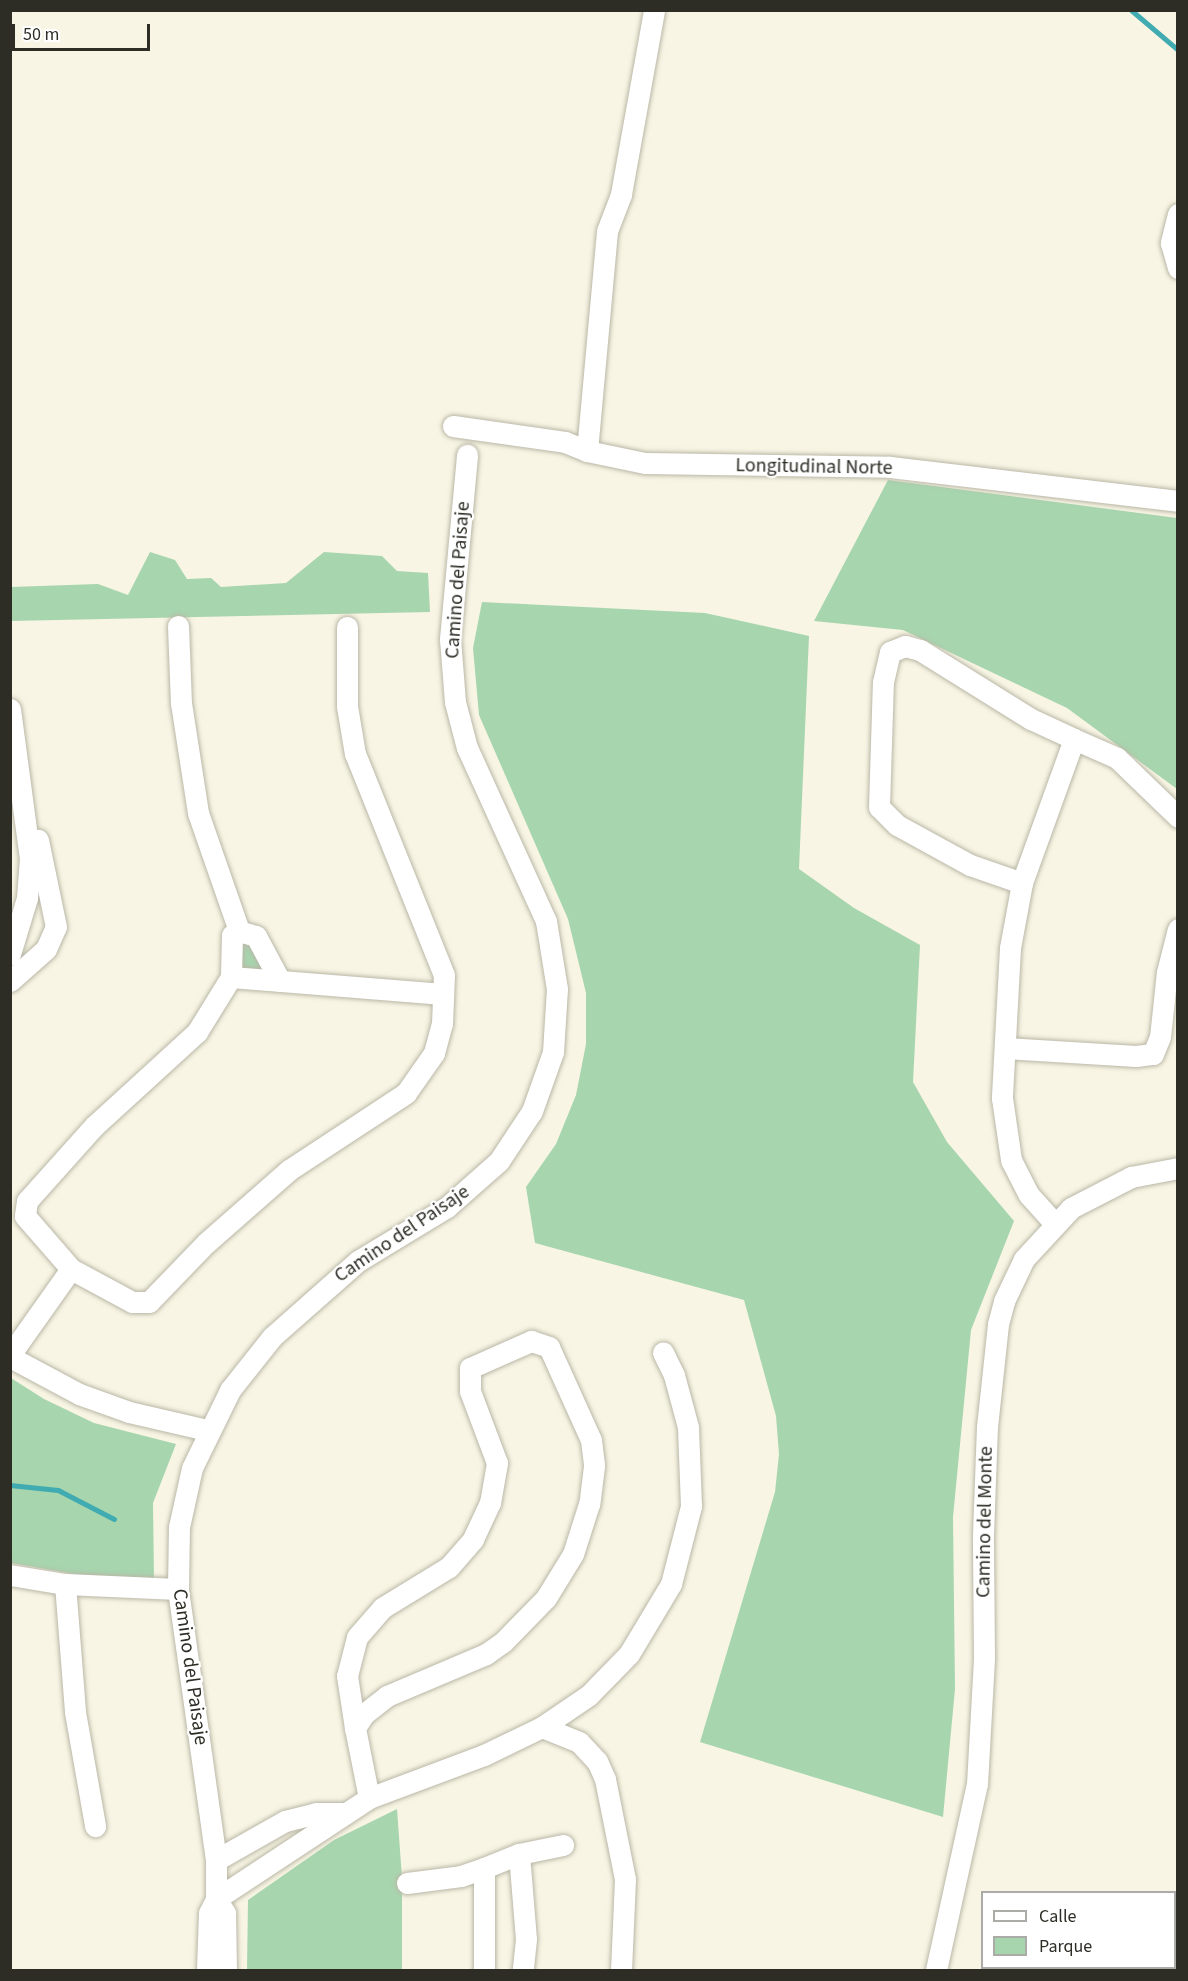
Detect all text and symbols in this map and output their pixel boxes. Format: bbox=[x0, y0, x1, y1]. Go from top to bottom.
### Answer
scale bar bbox=[15, 12, 153, 50]
text: 50 m bbox=[23, 22, 59, 47]
street label: Longitudinal Norte bbox=[735, 454, 893, 480]
street label: Camino del Paisaje bbox=[441, 501, 475, 659]
street label: Camino del Paisaje bbox=[330, 1180, 474, 1288]
street label: Camino del Monte bbox=[972, 1446, 998, 1598]
street label: Camino del Paisaje bbox=[167, 1587, 213, 1747]
legend bbox=[981, 1891, 1176, 1969]
text: Calle bbox=[1039, 1904, 1076, 1929]
text: Parque bbox=[1039, 1934, 1092, 1959]

